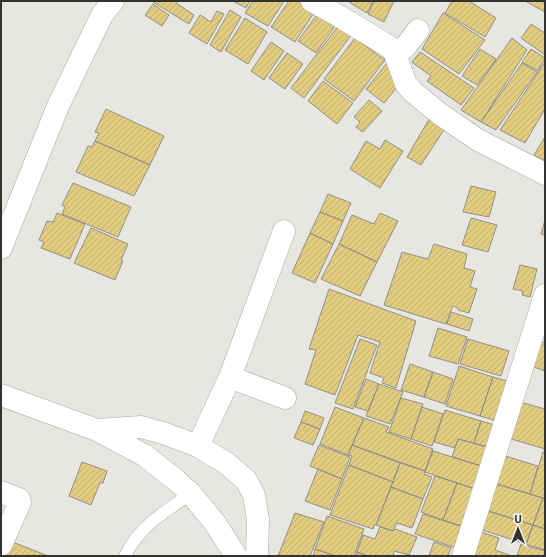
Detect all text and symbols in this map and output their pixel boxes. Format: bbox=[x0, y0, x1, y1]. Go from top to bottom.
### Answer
north arrow bbox=[498, 509, 538, 549]
text: U bbox=[514, 513, 522, 526]

